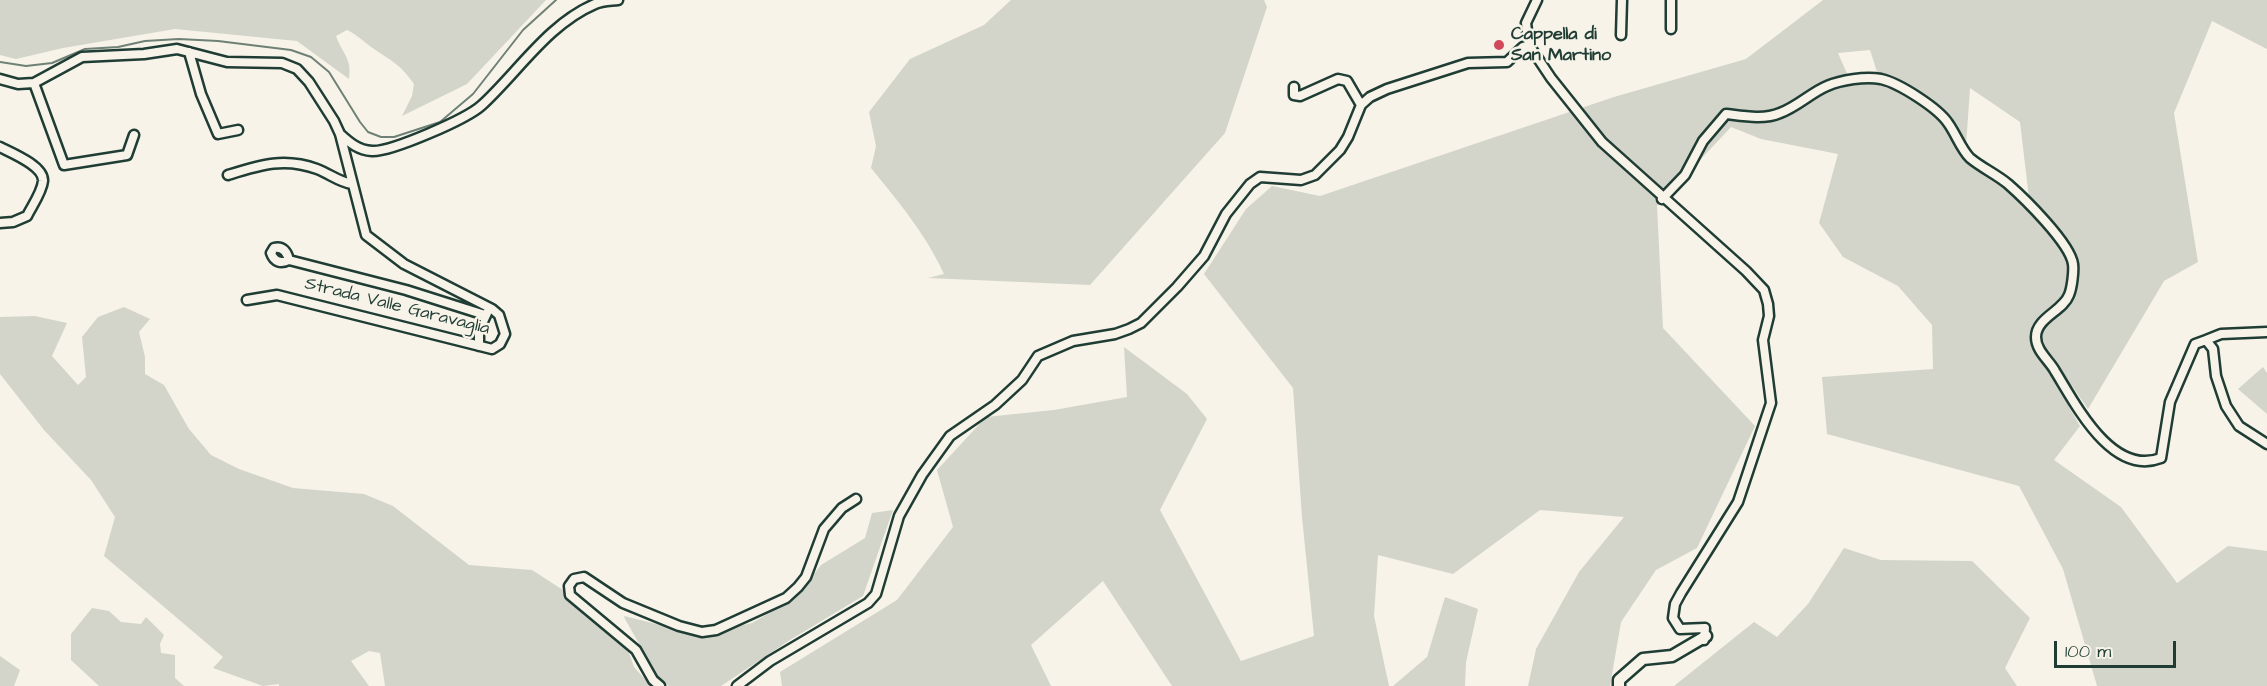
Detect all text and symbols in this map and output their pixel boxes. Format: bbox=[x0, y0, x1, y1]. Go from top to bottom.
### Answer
place label: Cappella di San Martino bbox=[1511, 24, 1611, 66]
marker: Cappella di San Martino bbox=[1492, 38, 1506, 52]
street label: Strada Valle Garavaglia bbox=[302, 274, 492, 340]
scale bar bbox=[2057, 629, 2178, 667]
text: 100 m bbox=[2065, 639, 2111, 664]

